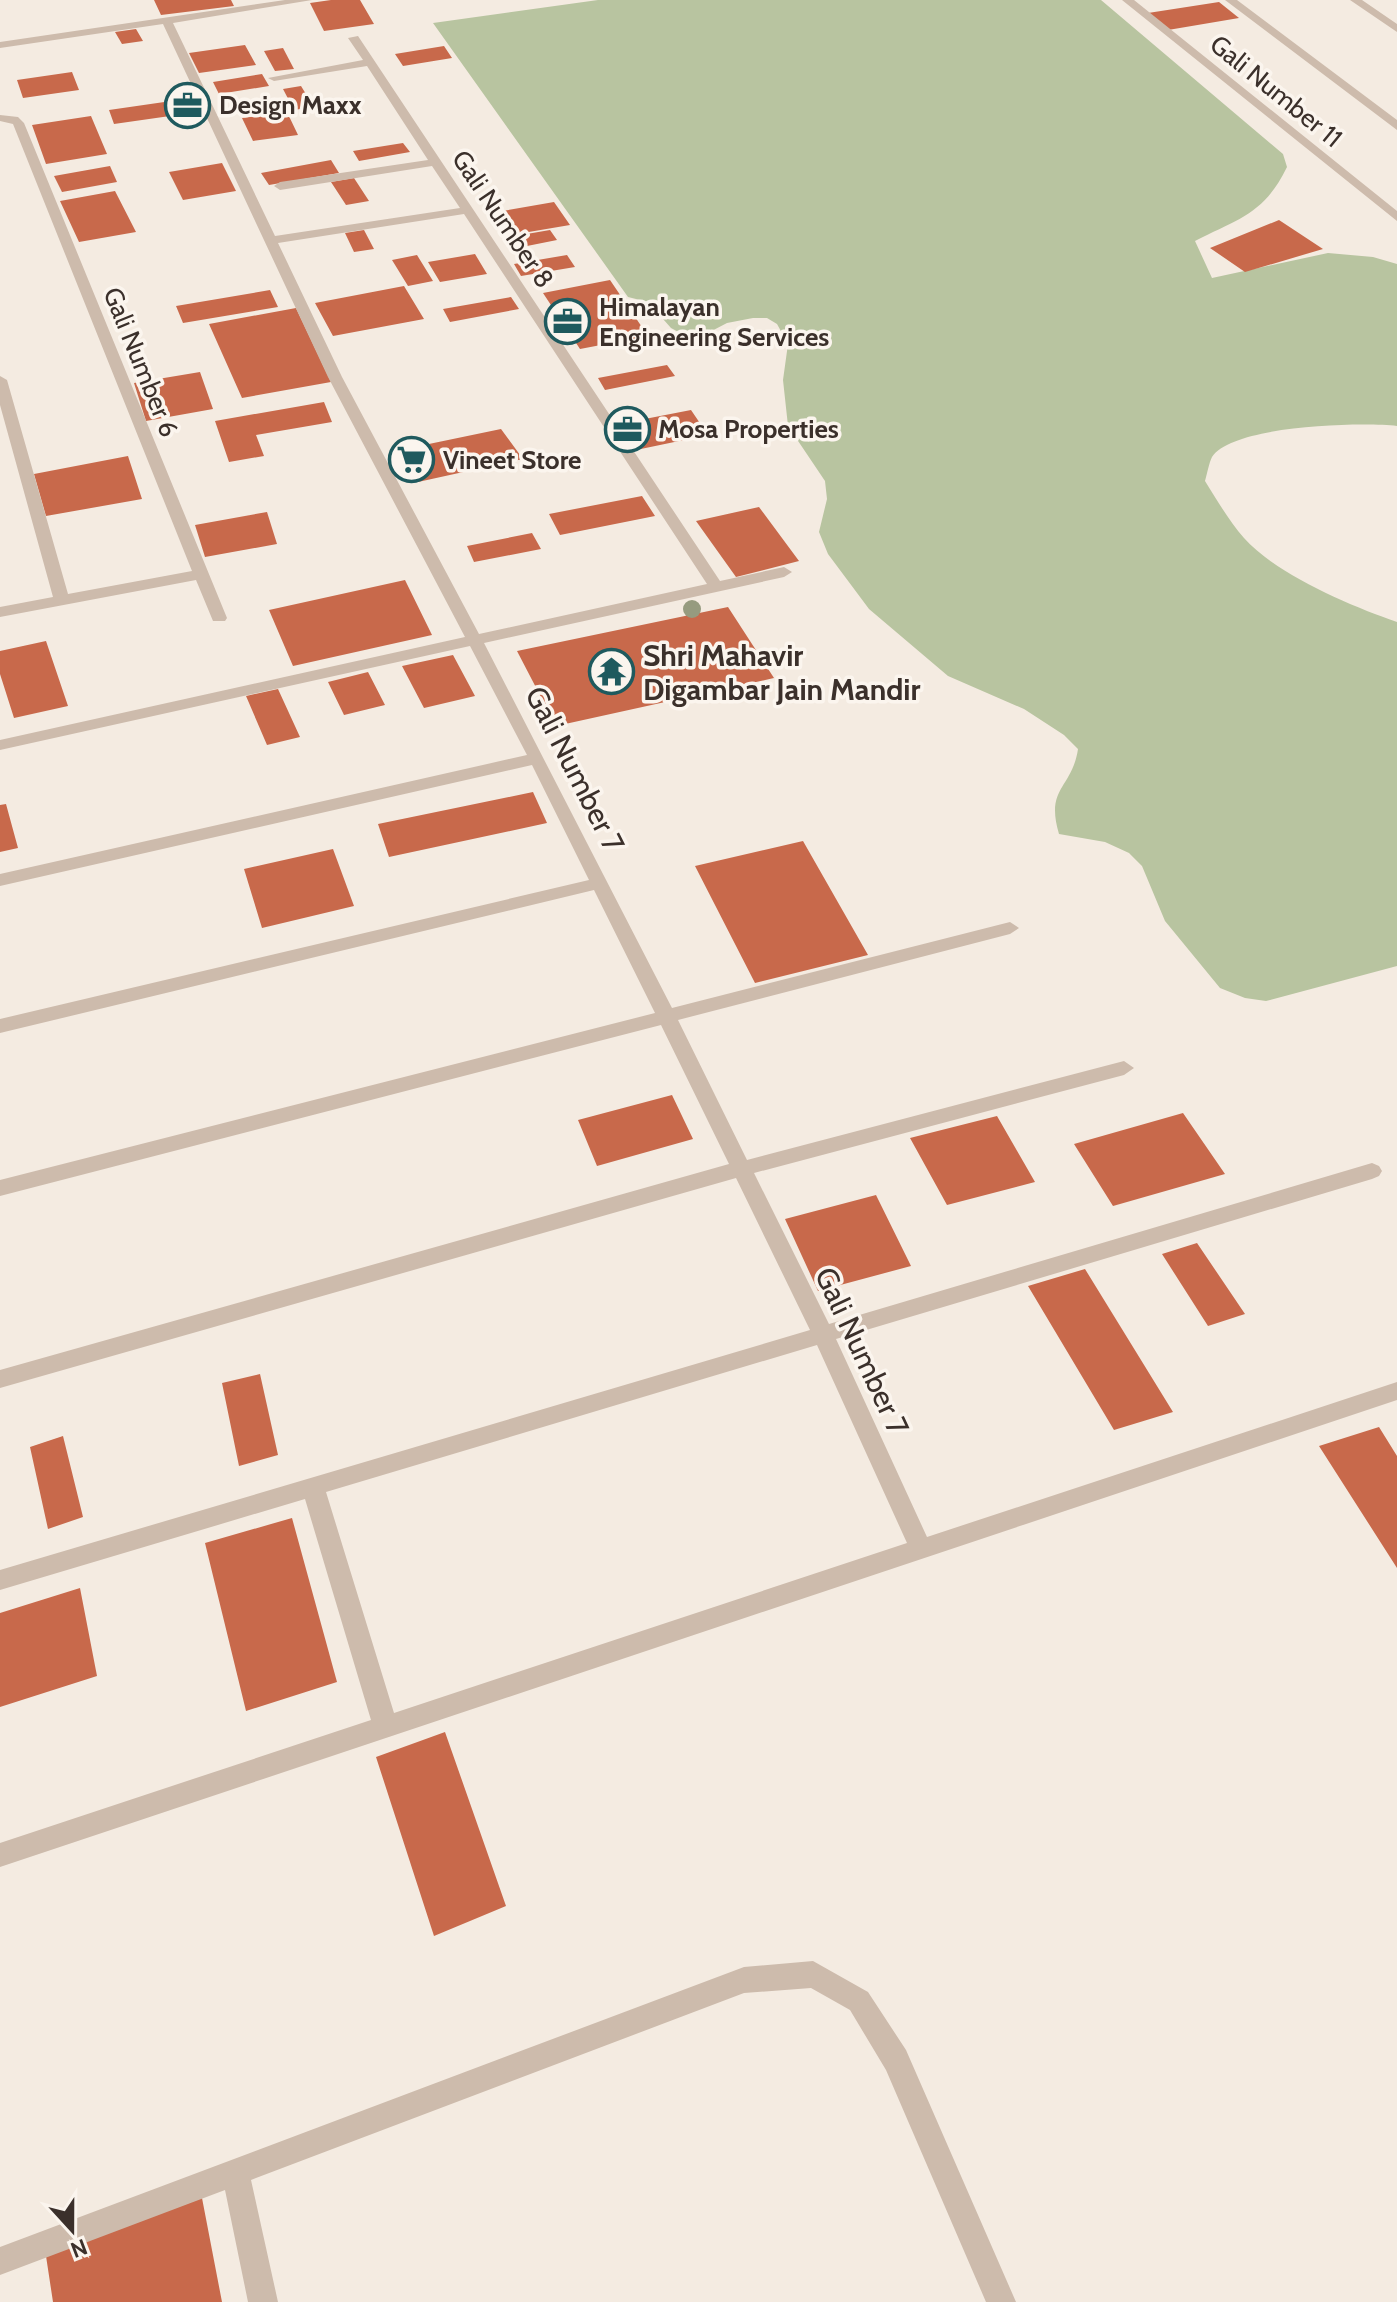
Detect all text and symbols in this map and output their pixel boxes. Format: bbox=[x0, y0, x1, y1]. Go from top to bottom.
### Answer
street label: Gali Number 11 bbox=[1204, 28, 1348, 154]
office icon: Design Maxx bbox=[164, 81, 212, 129]
place label: Design Maxx bbox=[219, 89, 362, 121]
street label: Gali Number 8 bbox=[445, 144, 561, 294]
street label: Gali Number 6 bbox=[96, 283, 186, 441]
place label: Himalayan Engineering Services bbox=[599, 291, 829, 353]
office icon: Himalayan Engineering Services bbox=[544, 298, 592, 346]
office icon: Mosa Properties bbox=[603, 405, 651, 453]
place label: Mosa Properties bbox=[658, 413, 839, 445]
supermarket icon: Vineet Store bbox=[388, 436, 436, 484]
place label: Vineet Store bbox=[443, 444, 581, 476]
place label: Shri Mahavir Digambar Jain Mandir bbox=[643, 637, 921, 708]
temple icon: Shri Mahavir Digambar Jain Mandir bbox=[588, 648, 636, 696]
street label: Gali Number 7 bbox=[517, 680, 633, 858]
street label: Gali Number 7 bbox=[807, 1261, 917, 1441]
north arrow bbox=[32, 2190, 112, 2270]
text: N bbox=[67, 2233, 91, 2264]

